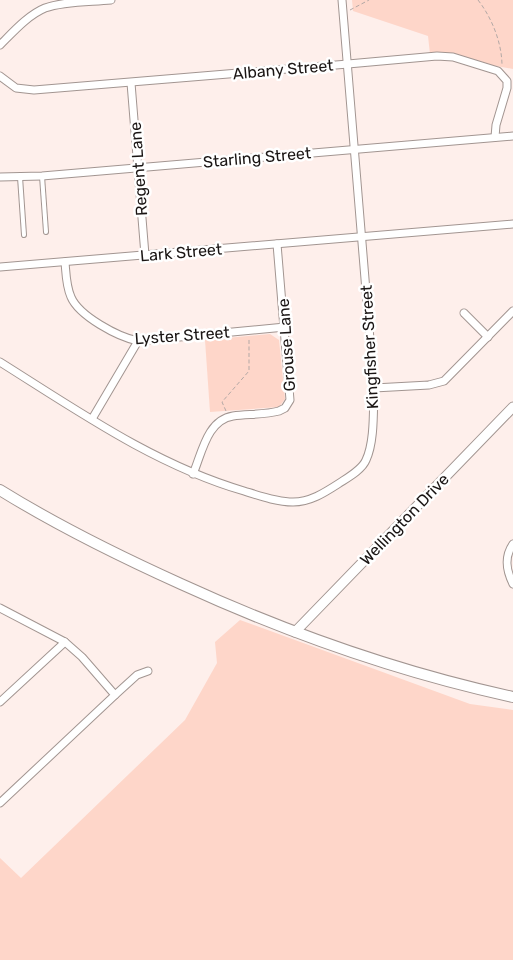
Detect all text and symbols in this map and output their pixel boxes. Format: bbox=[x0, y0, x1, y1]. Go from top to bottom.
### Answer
street label: Albany Street bbox=[232, 56, 334, 83]
street label: Regent Lane bbox=[126, 121, 151, 217]
street label: Starling Street bbox=[202, 143, 312, 172]
street label: Lark Street bbox=[139, 239, 223, 266]
street label: Kingfisher Street bbox=[357, 284, 382, 410]
street label: Grouse Lane bbox=[274, 298, 299, 392]
street label: Lyster Street bbox=[134, 323, 230, 348]
street label: Wellington Drive bbox=[356, 470, 453, 569]

